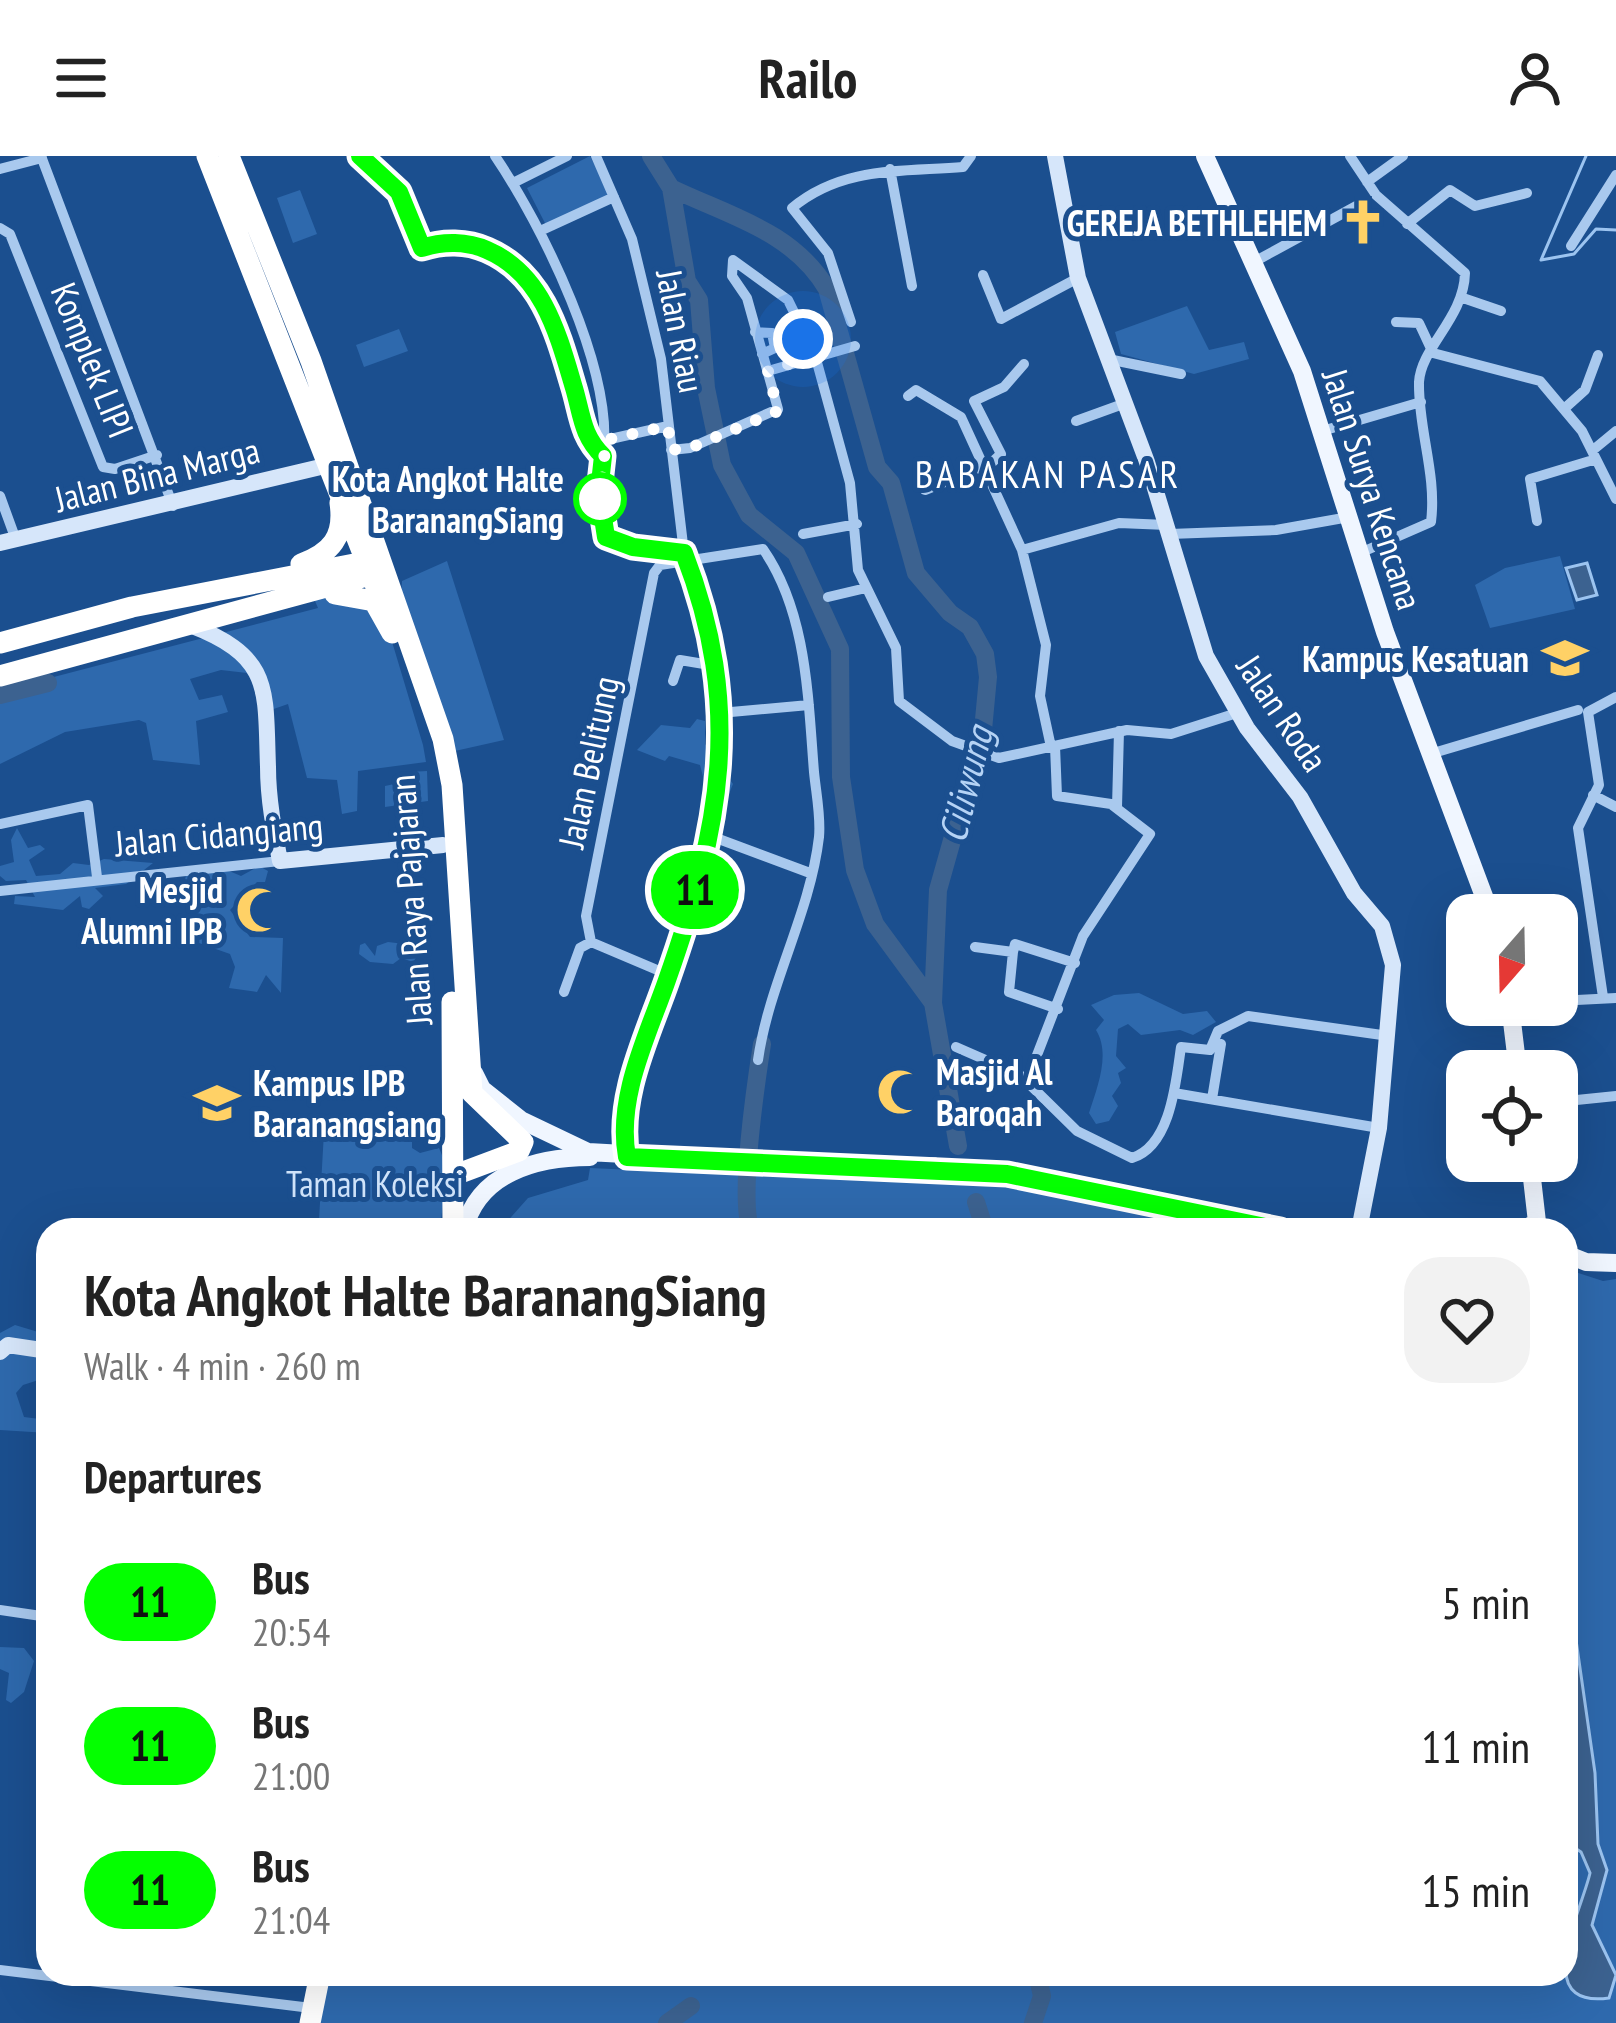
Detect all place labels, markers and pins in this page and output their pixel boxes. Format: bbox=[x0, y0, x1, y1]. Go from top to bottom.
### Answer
church icon: GEREJA BETHLEHEM bbox=[1338, 197, 1388, 247]
place label: GEREJA BETHLEHEM bbox=[1067, 199, 1327, 246]
place label: Kota Angkot Halte BaranangSiang bbox=[332, 455, 564, 543]
marker: Kota Angkot Halte BaranangSiang bbox=[575, 474, 625, 524]
school or university icon: Kampus Kesatuan bbox=[1540, 633, 1590, 683]
place label: Kampus Kesatuan bbox=[1302, 635, 1529, 682]
place label: Mesjid Alumni IPB bbox=[80, 866, 223, 954]
mosque icon: Mesjid Alumni IPB bbox=[234, 885, 284, 935]
place label: Masjid Al Baroqah bbox=[936, 1048, 1053, 1136]
place label: Kampus IPB Baranangsiang bbox=[253, 1059, 442, 1147]
mosque icon: Masjid Al Baroqah bbox=[875, 1067, 925, 1117]
school or university icon: Kampus IPB Baranangsiang bbox=[192, 1078, 242, 1128]

